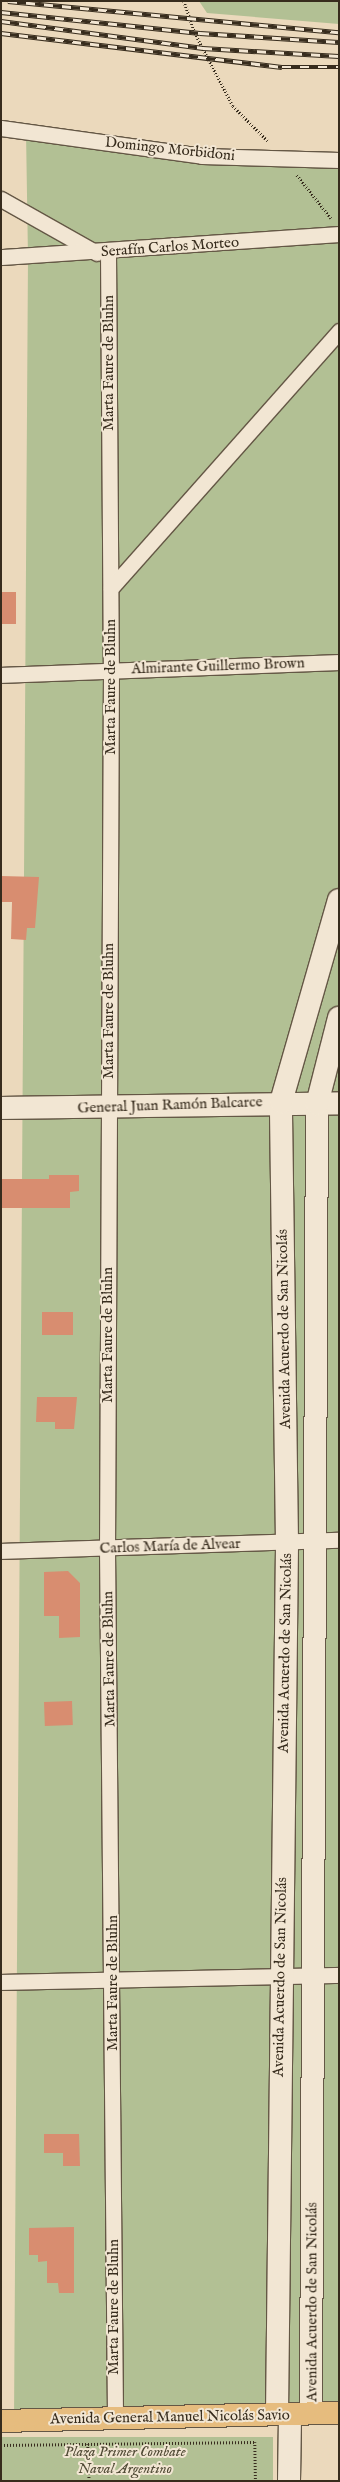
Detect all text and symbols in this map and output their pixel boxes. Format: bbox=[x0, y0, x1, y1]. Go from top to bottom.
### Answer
street label: Domingo Morbidoni bbox=[104, 133, 236, 165]
street label: Serafín Carlos Morteo bbox=[100, 233, 240, 261]
street label: Marta Faure de Bluhn bbox=[100, 295, 118, 431]
street label: Marta Faure de Bluhn bbox=[102, 619, 120, 755]
street label: Almirante Guillermo Brown bbox=[131, 654, 305, 678]
street label: Marta Faure de Bluhn bbox=[100, 943, 118, 1079]
street label: General Juan Ramón Balcarce bbox=[77, 1093, 263, 1117]
street label: Avenida Acuerdo de San Nicolás bbox=[273, 1229, 295, 1429]
street label: Marta Faure de Bluhn bbox=[99, 1267, 117, 1403]
street label: Carlos María de Alvear bbox=[99, 1535, 241, 1557]
street label: Avenida Acuerdo de San Nicolás bbox=[274, 1553, 296, 1753]
street label: Marta Faure de Bluhn bbox=[99, 1591, 119, 1727]
street label: Avenida Acuerdo de San Nicolás bbox=[269, 1877, 291, 2077]
street label: Marta Faure de Bluhn bbox=[104, 1915, 122, 2051]
street label: Avenida Acuerdo de San Nicolás bbox=[303, 2202, 321, 2402]
street label: Marta Faure de Bluhn bbox=[105, 2239, 123, 2375]
street label: Avenida General Manuel Nicolás Savio bbox=[50, 2406, 290, 2428]
park label: Plaza Primer Combate Naval Argentino bbox=[64, 2442, 186, 2477]

